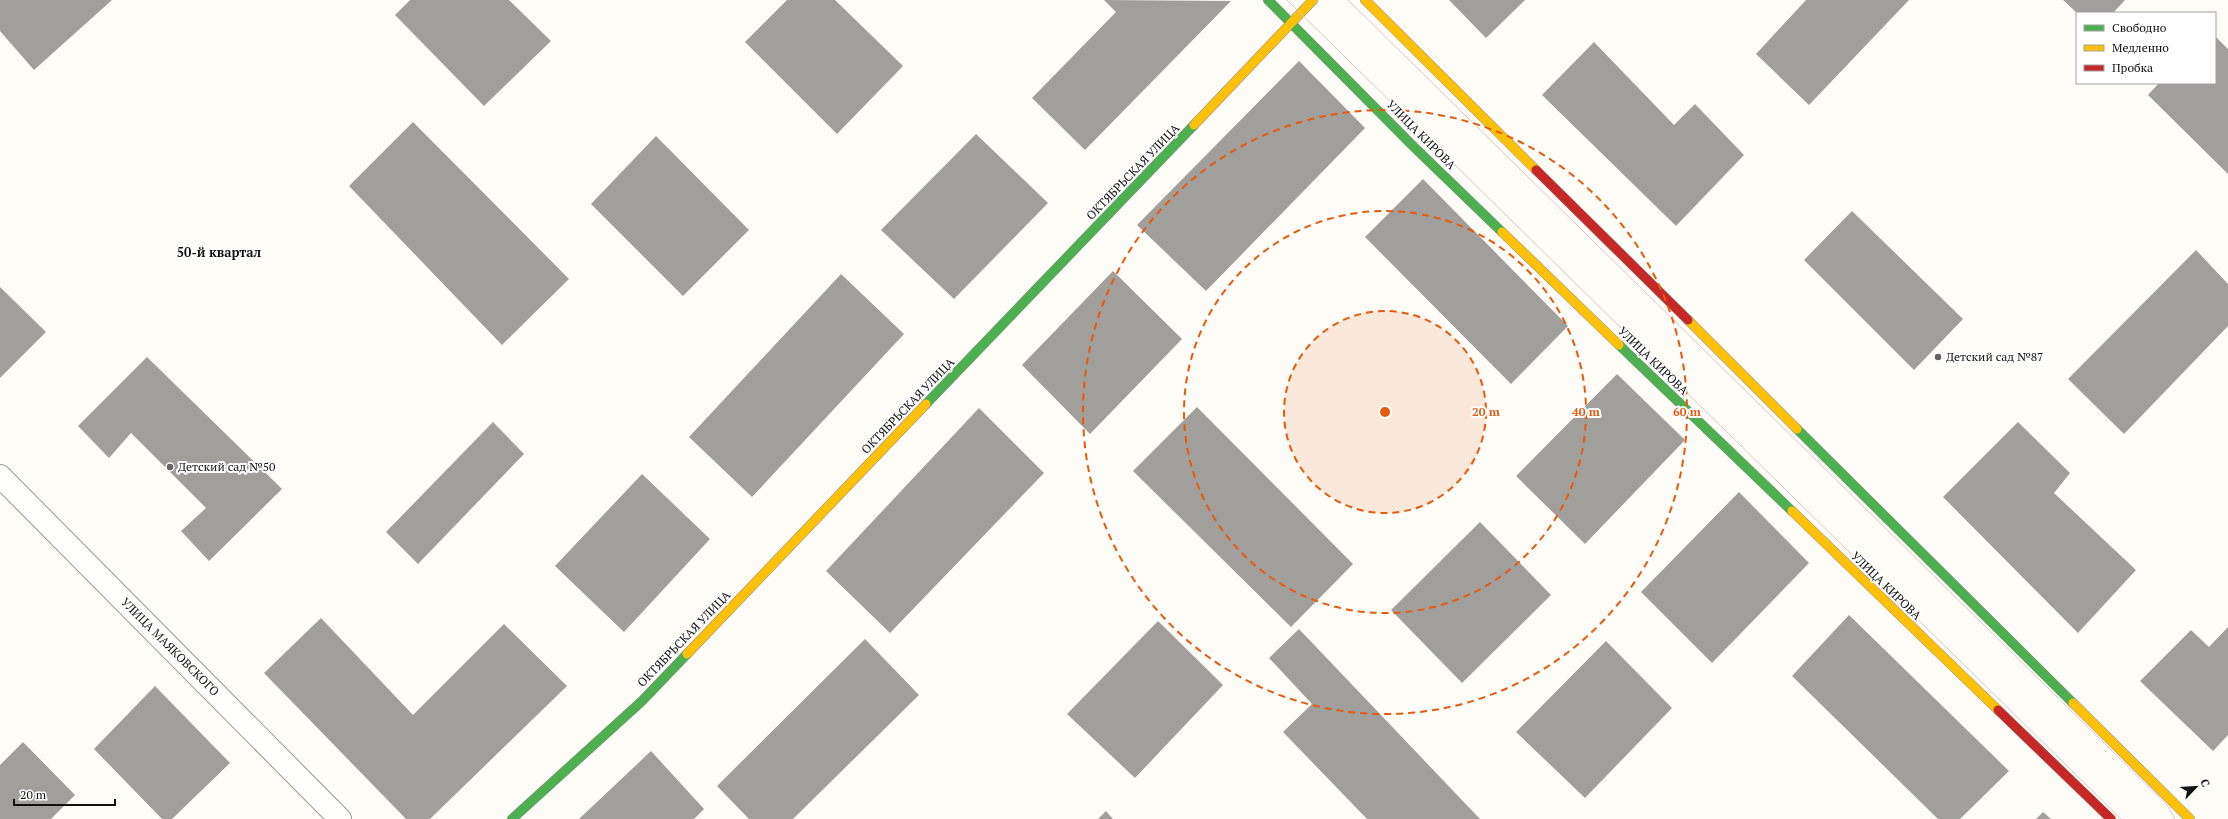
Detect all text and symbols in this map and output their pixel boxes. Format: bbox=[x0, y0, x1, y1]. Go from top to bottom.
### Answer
legend bbox=[2076, 12, 2216, 84]
text: Свободно bbox=[2112, 20, 2167, 35]
text: Медленно bbox=[2112, 40, 2169, 55]
text: Пробка bbox=[2112, 60, 2153, 75]
street label: УЛИЦА КИРОВА bbox=[1384, 97, 1460, 173]
street label: ОКТЯБРЬСКАЯ УЛИЦА bbox=[1083, 120, 1183, 223]
district label: 50-й квартал bbox=[177, 243, 262, 261]
street label: УЛИЦА КИРОВА bbox=[1615, 323, 1692, 399]
place label: Детский сад №87 bbox=[1946, 349, 2043, 364]
marker: Детский сад №87 bbox=[1933, 352, 1943, 362]
street label: ОКТЯБРЬСКАЯ УЛИЦА bbox=[858, 354, 958, 457]
text: 20 m bbox=[1472, 404, 1500, 419]
text: 40 m bbox=[1572, 404, 1600, 419]
text: 60 m bbox=[1673, 404, 1701, 419]
centre of rings bbox=[1378, 405, 1392, 419]
place label: Детский сад №50 bbox=[178, 459, 275, 474]
marker: Детский сад №50 bbox=[165, 462, 175, 472]
street label: УЛИЦА КИРОВА bbox=[1848, 548, 1925, 624]
street label: ОКТЯБРЬСКАЯ УЛИЦА bbox=[634, 587, 734, 690]
street label: УЛИЦА МАЯКОВСКОГО bbox=[118, 594, 223, 699]
north arrow bbox=[2176, 767, 2216, 807]
text: С bbox=[2197, 777, 2213, 789]
scale bar bbox=[14, 781, 115, 807]
text: 20 m bbox=[20, 787, 47, 802]

